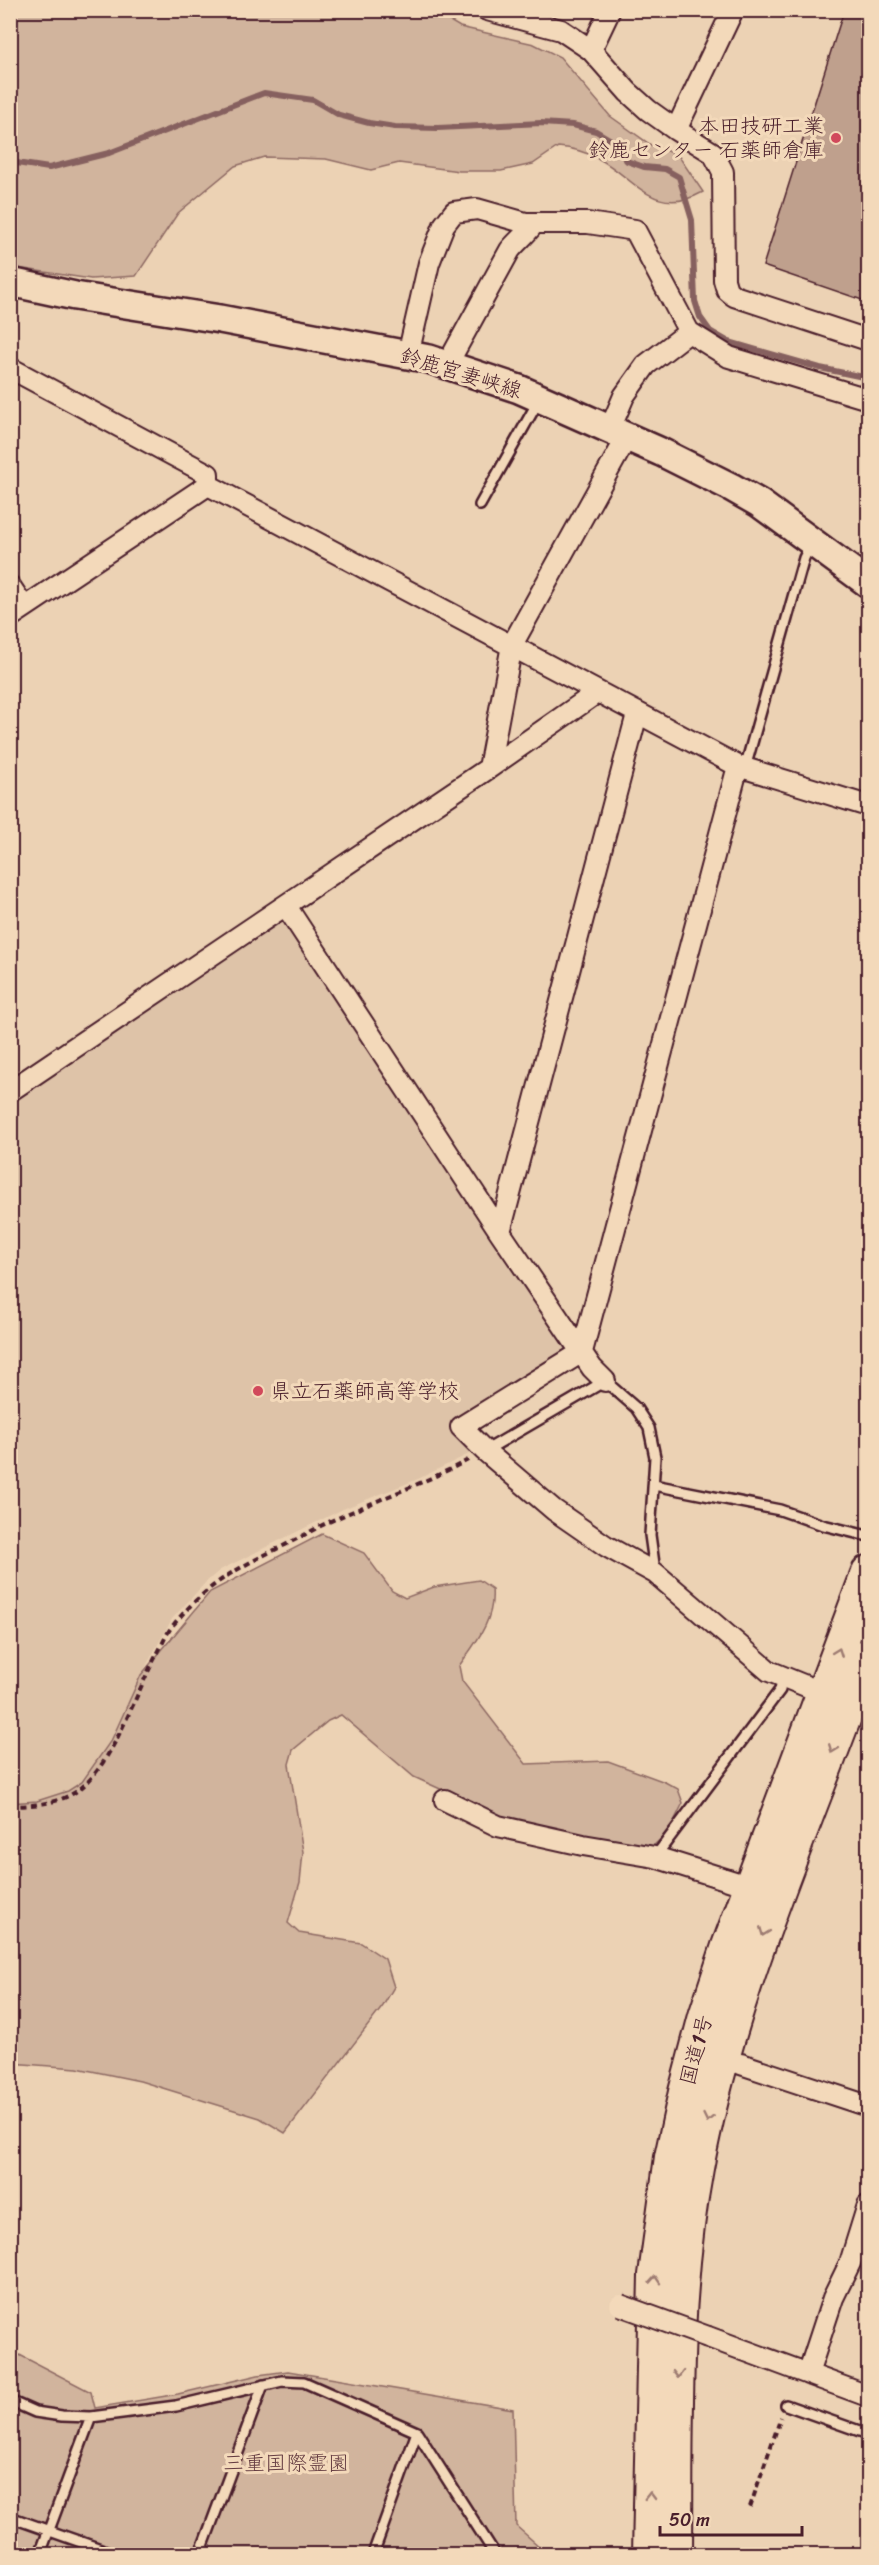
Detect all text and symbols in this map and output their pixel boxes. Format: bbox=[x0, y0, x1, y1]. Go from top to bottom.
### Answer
place label: 本田技研工業 鈴鹿センター 石薬師倉庫 bbox=[588, 107, 824, 169]
marker: 本田技研工業 鈴鹿センター 石薬師倉庫 bbox=[829, 131, 843, 145]
street label: 鈴鹿宮妻峡線 bbox=[395, 336, 527, 410]
place label: 県立石薬師高等学校 bbox=[270, 1372, 459, 1410]
marker: 県立石薬師高等学校 bbox=[251, 1384, 265, 1398]
one-way arrow bbox=[831, 1647, 844, 1658]
one-way arrow bbox=[828, 1744, 841, 1754]
one-way arrow bbox=[759, 1925, 771, 1936]
street label: 国道1号 bbox=[668, 2010, 724, 2090]
one-way arrow bbox=[702, 2113, 715, 2123]
one-way arrow bbox=[648, 2276, 661, 2285]
one-way arrow bbox=[672, 2369, 684, 2378]
park label: 三重国際霊園 bbox=[223, 2444, 349, 2482]
one-way arrow bbox=[644, 2492, 656, 2501]
scale bar bbox=[660, 2499, 802, 2537]
text: 50 m bbox=[669, 2504, 710, 2536]

